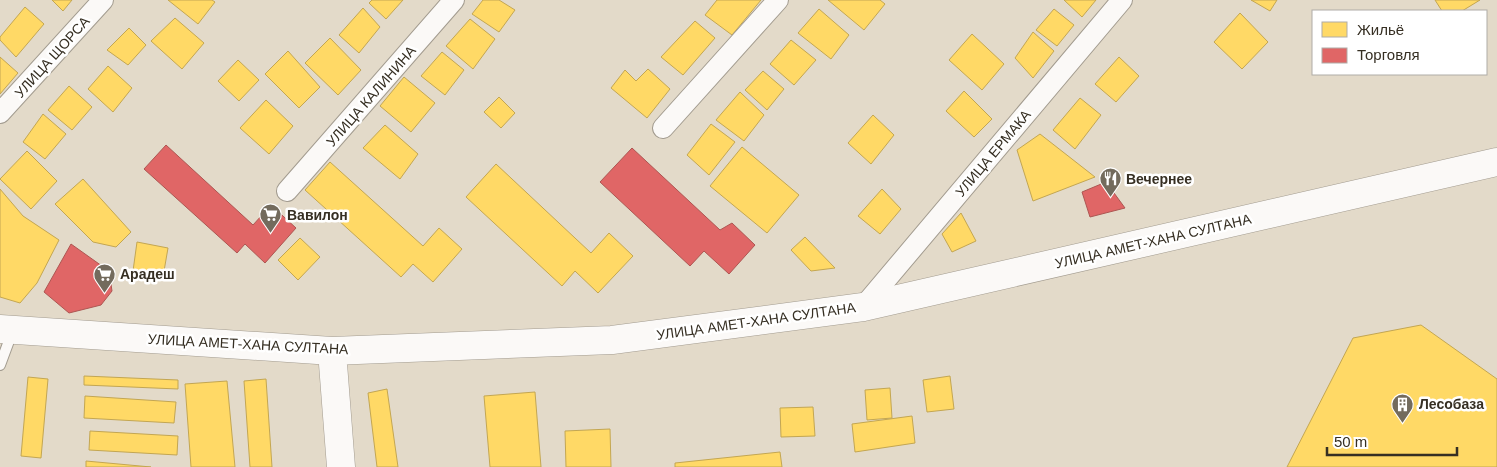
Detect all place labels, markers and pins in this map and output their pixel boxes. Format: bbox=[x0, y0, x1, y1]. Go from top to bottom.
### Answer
restaurant icon: Вечернее bbox=[1098, 167, 1122, 198]
place label: Вечернее bbox=[1126, 171, 1192, 187]
supermarket icon: Вавилон bbox=[259, 203, 283, 234]
place label: Вавилон bbox=[287, 207, 348, 223]
supermarket icon: Арадеш bbox=[92, 262, 116, 293]
place label: Арадеш bbox=[120, 266, 175, 282]
building icon: Лесобаза bbox=[1391, 392, 1415, 423]
place label: Лесобаза bbox=[1419, 396, 1484, 412]

